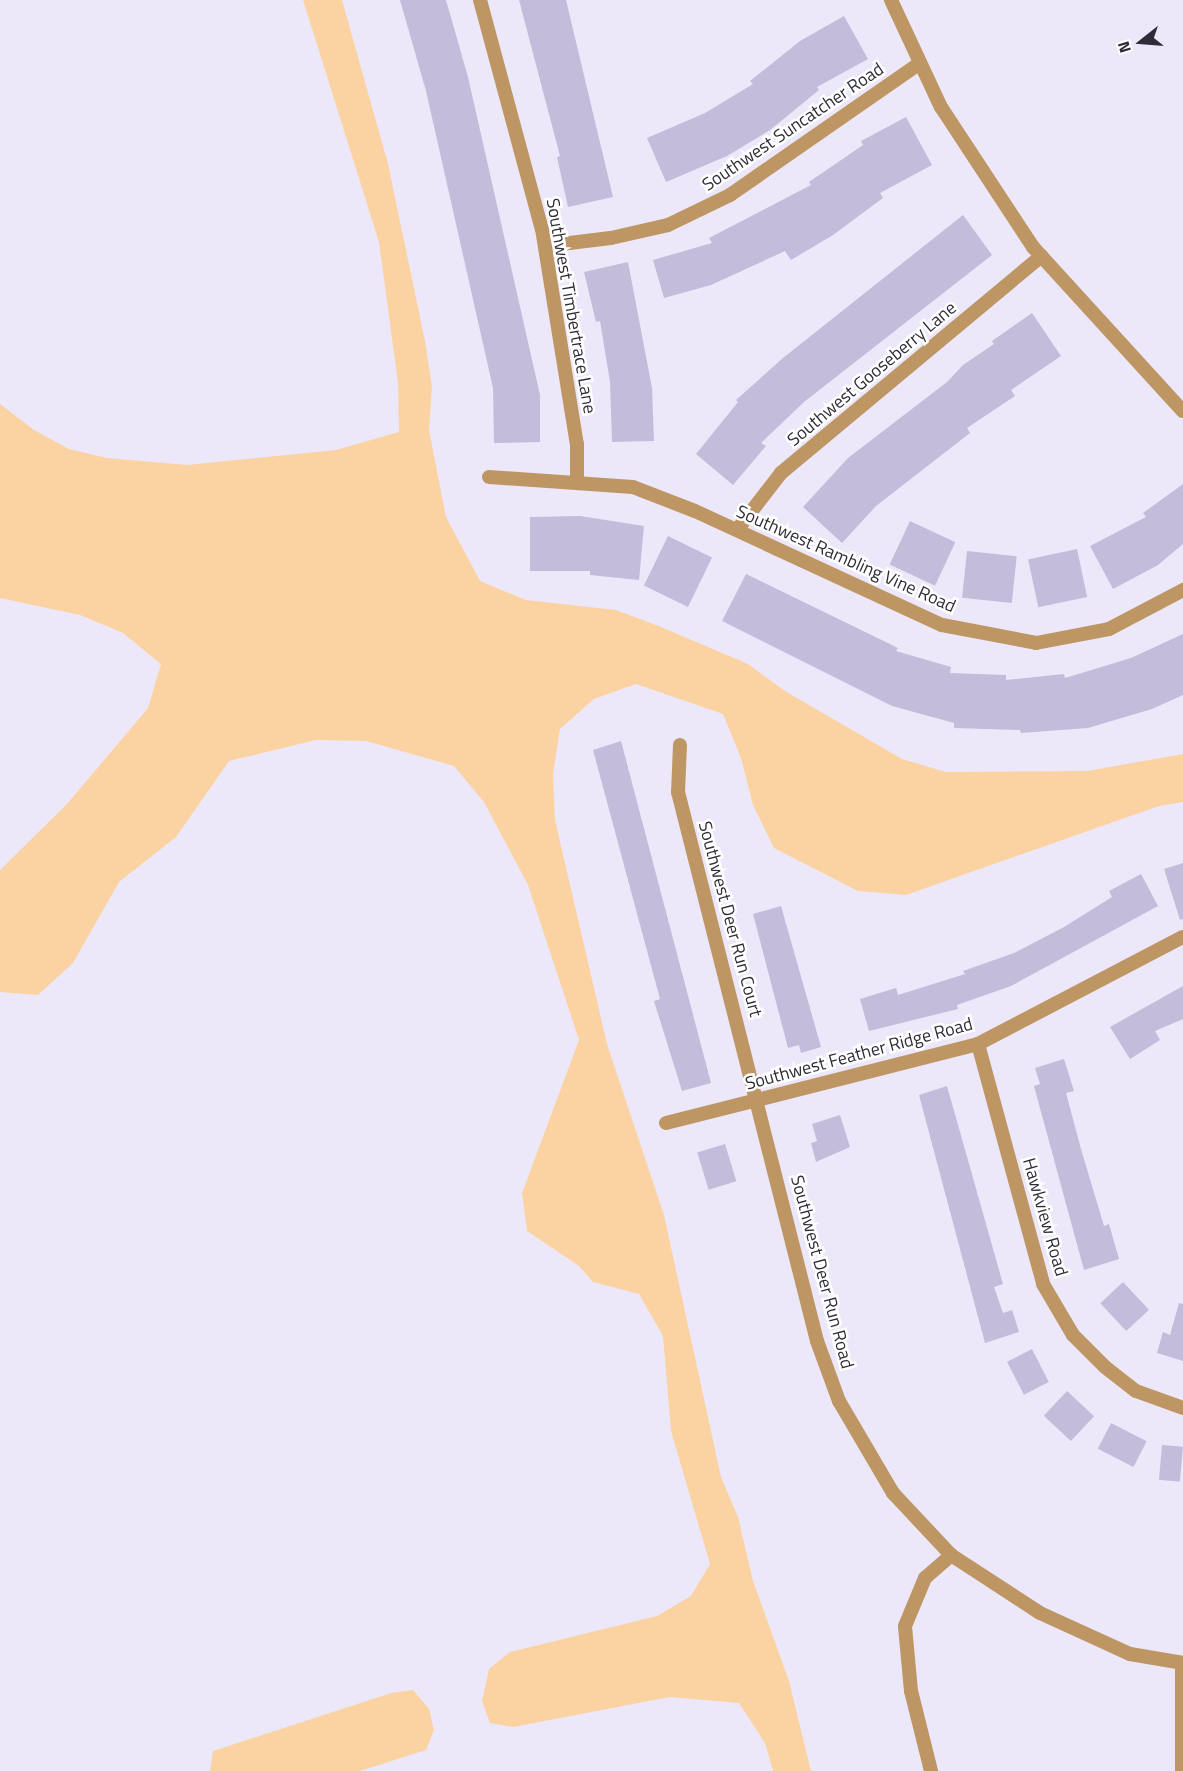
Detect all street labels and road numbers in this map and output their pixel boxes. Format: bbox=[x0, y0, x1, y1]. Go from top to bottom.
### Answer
street label: Southwest Suncatcher Road bbox=[698, 58, 888, 196]
street label: Southwest Timbertrace Lane bbox=[541, 197, 601, 415]
street label: Southwest Gooseberry Lane bbox=[783, 297, 961, 451]
street label: Southwest Rambling Vine Road bbox=[733, 501, 959, 617]
street label: Southwest Deer Run Court bbox=[693, 819, 767, 1019]
street label: Southwest Feather Ridge Road bbox=[743, 1013, 975, 1095]
street label: Hawkview Road bbox=[1018, 1156, 1072, 1278]
street label: Southwest Deer Run Road bbox=[786, 1173, 858, 1371]

